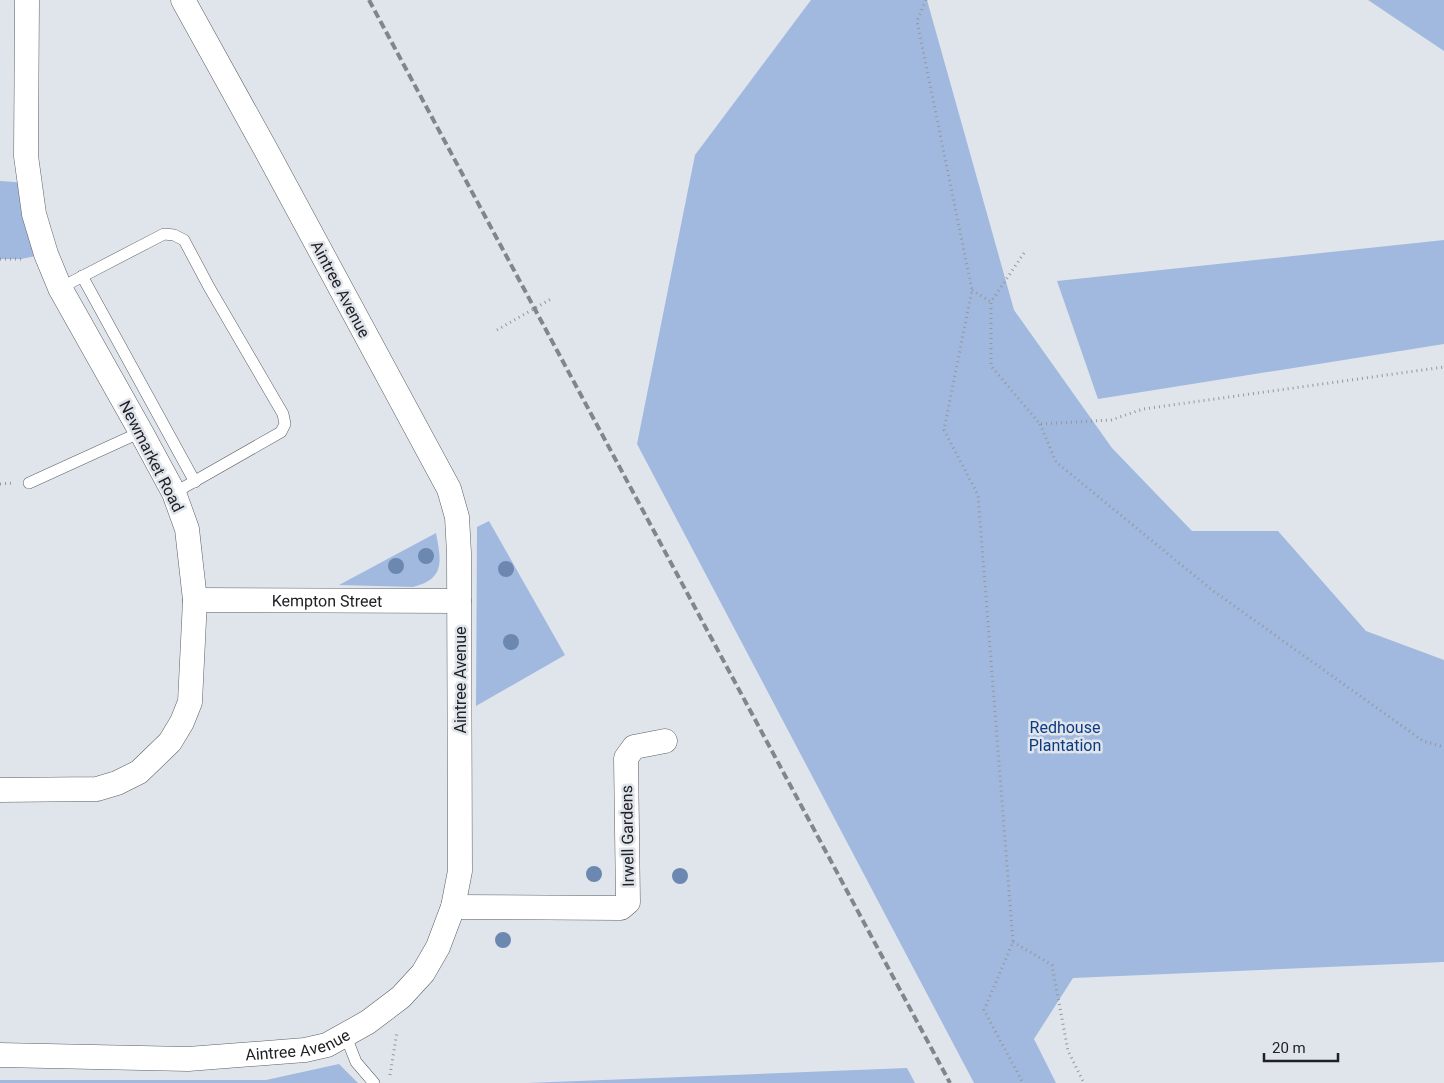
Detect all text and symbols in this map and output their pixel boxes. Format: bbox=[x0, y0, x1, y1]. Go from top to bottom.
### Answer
street label: Aintree Avenue bbox=[307, 238, 374, 341]
street label: Newmarket Road bbox=[115, 397, 188, 515]
street label: Kempton Street bbox=[272, 591, 382, 611]
street label: Aintree Avenue bbox=[451, 627, 470, 733]
park label: Redhouse Plantation bbox=[1029, 718, 1101, 755]
street label: Irwell Gardens bbox=[617, 785, 638, 887]
street label: Aintree Avenue bbox=[245, 1025, 353, 1065]
scale bar bbox=[1264, 1030, 1338, 1062]
text: 20 m bbox=[1272, 1039, 1306, 1057]

